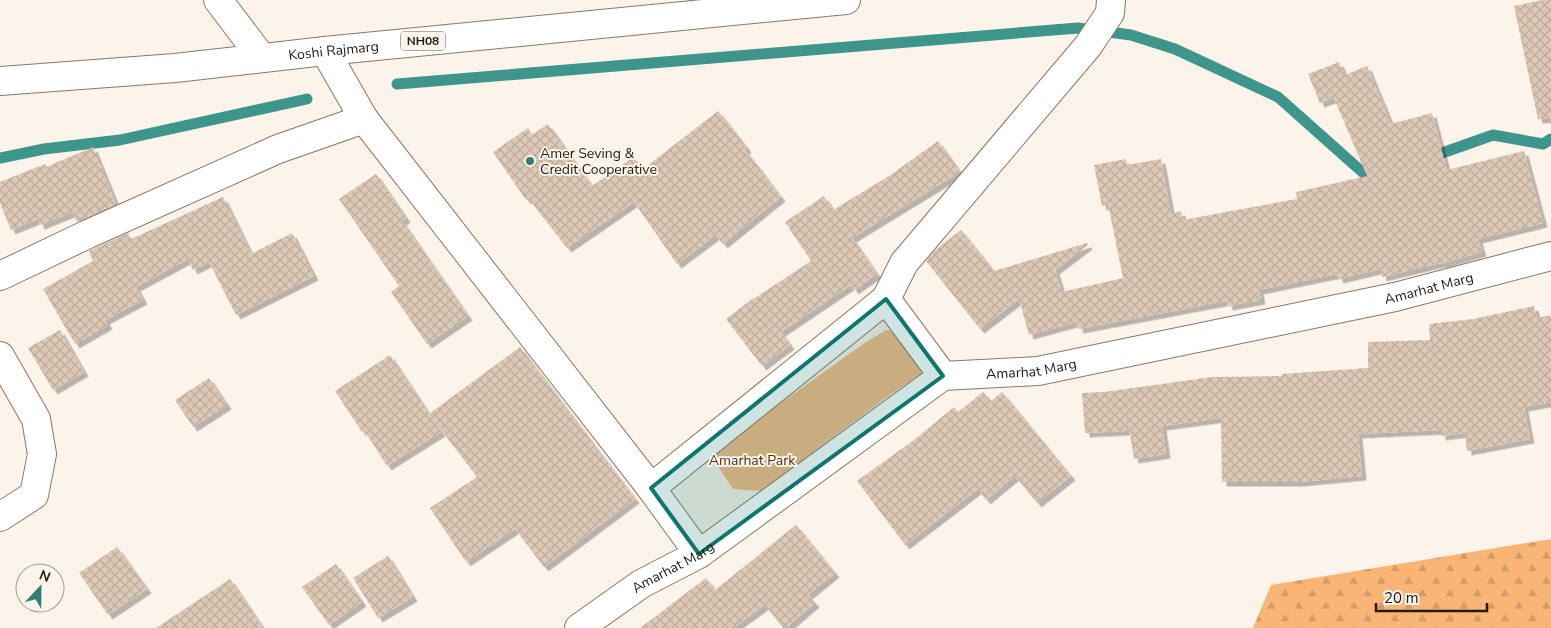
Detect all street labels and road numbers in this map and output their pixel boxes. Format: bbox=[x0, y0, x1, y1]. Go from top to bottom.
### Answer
road number: NH08 bbox=[400, 31, 446, 50]
street label: Koshi Rajmarg bbox=[287, 36, 380, 65]
street label: Amarhat Marg bbox=[1383, 267, 1475, 308]
street label: Amarhat Marg bbox=[986, 354, 1078, 383]
street label: Amarhat Marg bbox=[628, 537, 718, 597]

